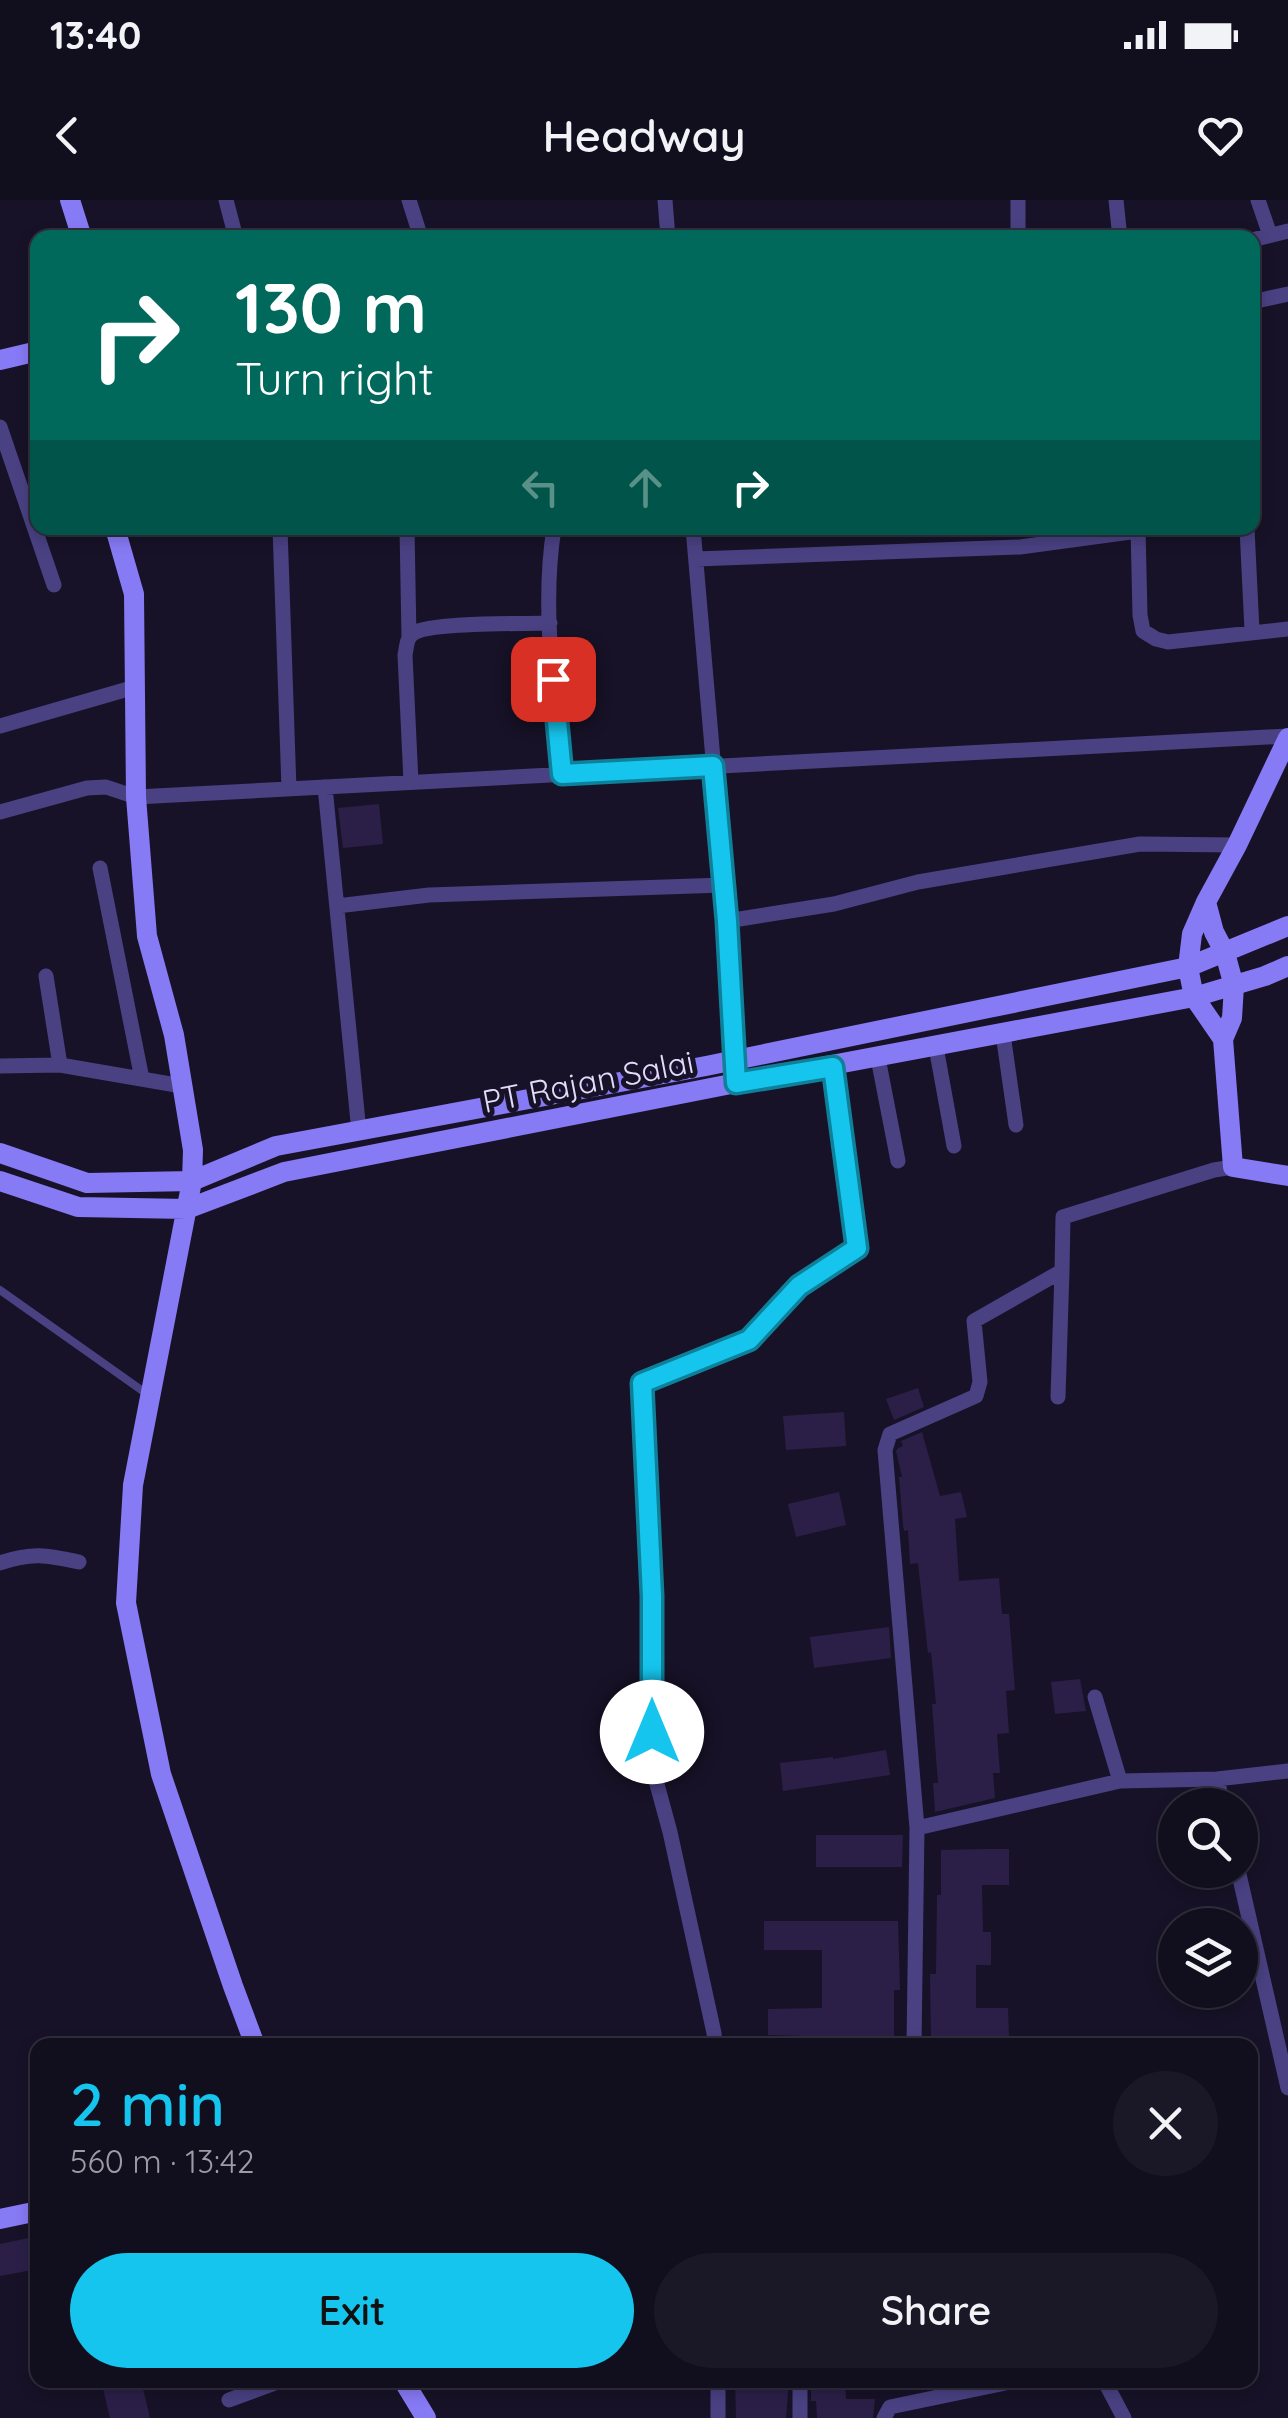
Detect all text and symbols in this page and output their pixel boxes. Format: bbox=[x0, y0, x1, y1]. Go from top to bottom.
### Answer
text: 13:40 bbox=[50, 11, 141, 59]
text: Headway bbox=[542, 107, 746, 163]
icon: back bbox=[40, 108, 95, 163]
icon: heart bbox=[1193, 108, 1248, 163]
text: 130 m bbox=[235, 263, 427, 351]
icon: right bbox=[70, 270, 200, 400]
text: Turn right bbox=[235, 350, 434, 406]
icon: left bbox=[513, 460, 568, 515]
icon: ahead bbox=[618, 460, 673, 515]
icon: right bbox=[723, 460, 778, 515]
pin bbox=[511, 637, 596, 722]
icon: arrive bbox=[526, 652, 581, 707]
street label: PT Rajan Salai bbox=[479, 1041, 697, 1121]
position arrow bbox=[600, 1680, 704, 1784]
map controls bbox=[1158, 1788, 1258, 2008]
button: search bbox=[1158, 1788, 1258, 1888]
button: layers bbox=[1158, 1908, 1258, 2008]
text: 2 min bbox=[70, 2066, 225, 2141]
button: close bbox=[1113, 2071, 1218, 2176]
text: 560 m · 13:42 bbox=[70, 2141, 255, 2181]
button: Exit bbox=[70, 2253, 634, 2368]
button: Share bbox=[654, 2253, 1218, 2368]

